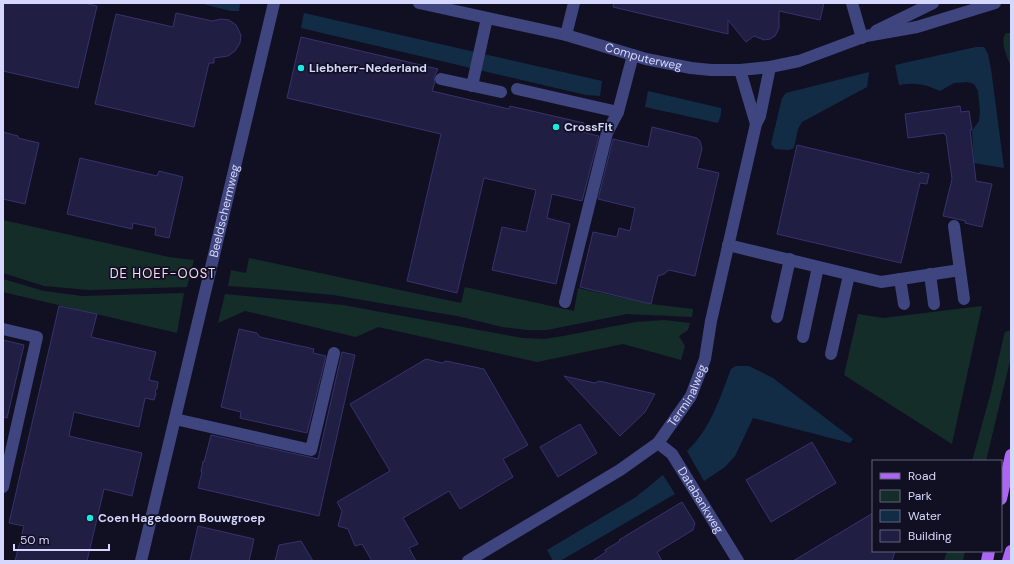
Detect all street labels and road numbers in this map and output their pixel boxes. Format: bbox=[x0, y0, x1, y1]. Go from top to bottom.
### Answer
street label: Computerweg bbox=[603, 39, 684, 74]
street label: Beeldschermweg bbox=[206, 162, 243, 259]
street label: Terminalweg bbox=[664, 362, 710, 430]
street label: Databankweg bbox=[674, 464, 727, 537]

